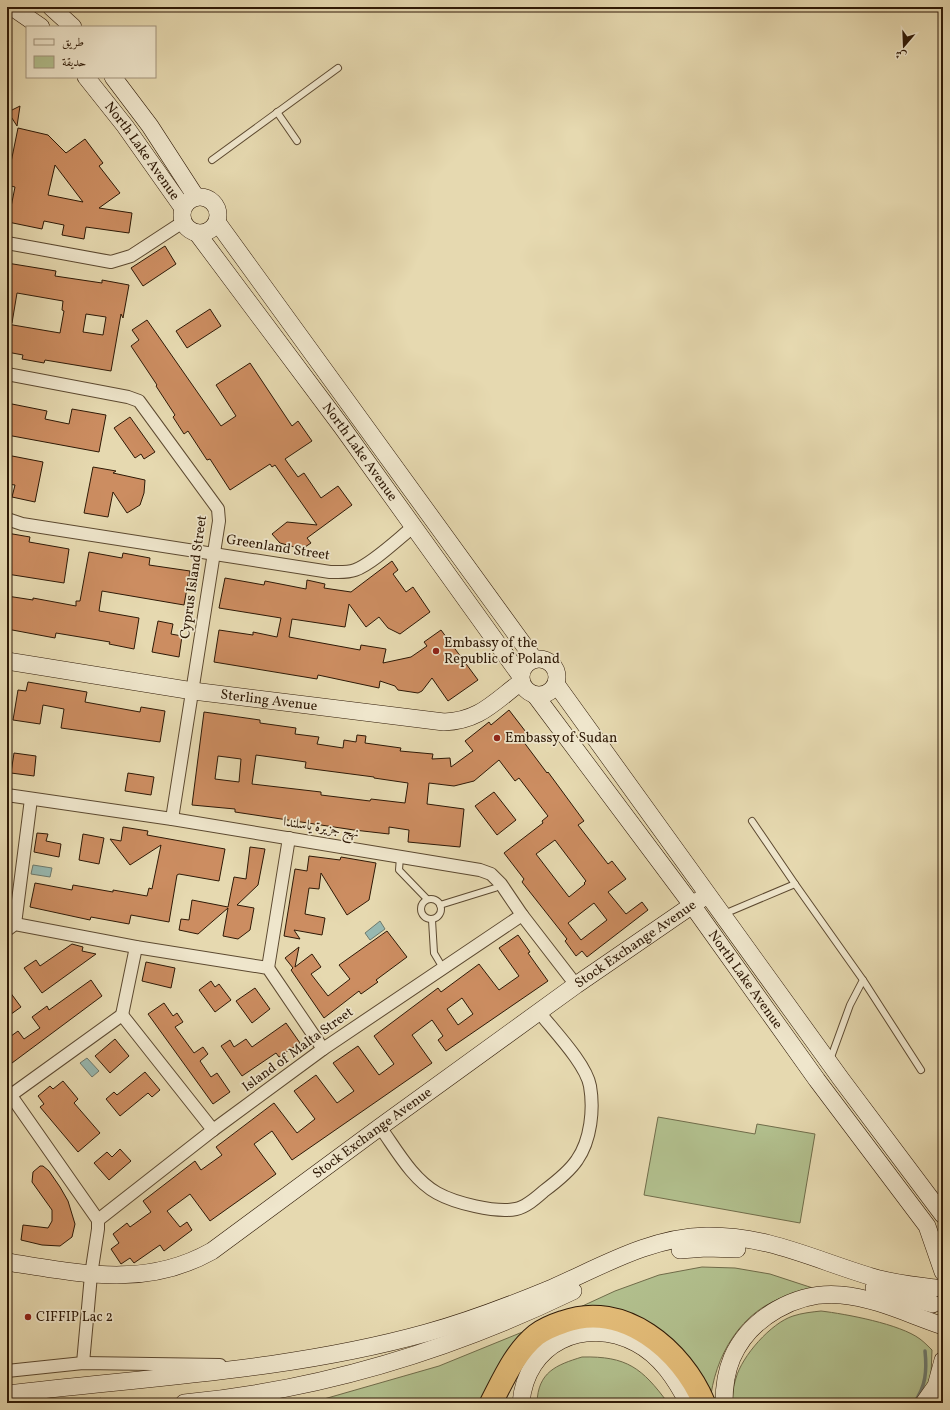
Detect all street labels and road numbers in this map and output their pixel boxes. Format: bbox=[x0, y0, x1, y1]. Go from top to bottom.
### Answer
street label: North Lake Avenue bbox=[100, 98, 184, 204]
street label: North Lake Avenue bbox=[318, 399, 402, 506]
street label: Cyprus Island Street bbox=[176, 514, 212, 640]
street label: Greenland Street bbox=[225, 530, 331, 566]
street label: Sterling Avenue bbox=[219, 685, 319, 716]
street label: نهج جزيرة ياسلندا bbox=[281, 813, 360, 845]
street label: Stock Exchange Avenue bbox=[571, 895, 700, 993]
street label: North Lake Avenue bbox=[704, 926, 787, 1033]
street label: Island of Malta Street bbox=[239, 1003, 358, 1097]
street label: Stock Exchange Avenue bbox=[309, 1083, 436, 1183]

